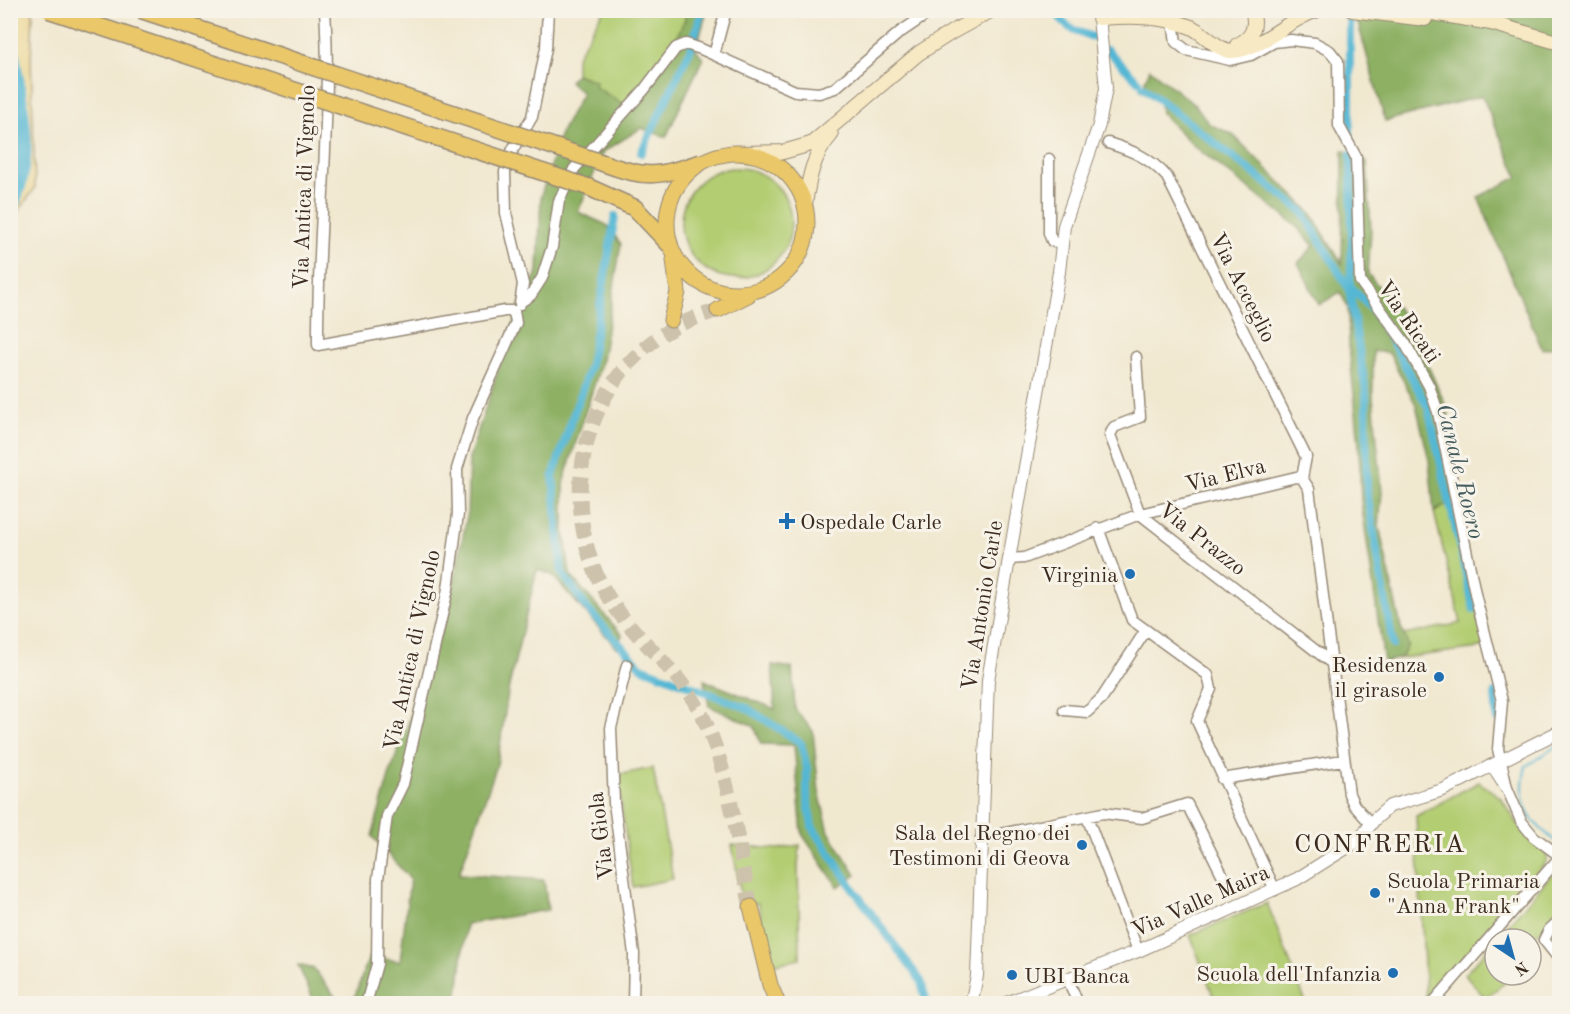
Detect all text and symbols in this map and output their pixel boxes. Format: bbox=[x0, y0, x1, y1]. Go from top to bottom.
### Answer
street label: Via Antica di Vignolo bbox=[290, 84, 320, 290]
street label: Via Acceglio bbox=[1205, 230, 1279, 346]
street label: Via Ricati bbox=[1373, 277, 1444, 368]
water label: Canale Roero bbox=[1431, 401, 1487, 542]
street label: Via Elva bbox=[1183, 455, 1268, 497]
street label: Via Prazzo bbox=[1154, 499, 1250, 580]
marker: Ospedale Carle bbox=[778, 512, 796, 530]
place label: Ospedale Carle bbox=[800, 512, 942, 534]
street label: Via Antonio Carle bbox=[959, 519, 1007, 692]
street label: Via Antica di Vignolo bbox=[381, 548, 445, 753]
place label: Virginia bbox=[1041, 565, 1118, 587]
marker: Virginia bbox=[1123, 567, 1137, 581]
place label: Residenza il girasole bbox=[1332, 655, 1427, 702]
marker: Residenza il girasole bbox=[1432, 670, 1446, 684]
street label: Via Giola bbox=[586, 790, 618, 881]
place label: Sala del Regno dei Testimoni di Geova bbox=[889, 823, 1070, 870]
district label: CONFRERIA bbox=[1294, 832, 1466, 858]
marker: Sala del Regno dei Testimoni di Geova bbox=[1075, 838, 1089, 852]
street label: Via Valle Maira bbox=[1129, 862, 1273, 942]
place label: Scuola Primaria "Anna Frank" bbox=[1387, 871, 1540, 918]
marker: Scuola Primaria "Anna Frank" bbox=[1368, 886, 1382, 900]
north arrow bbox=[1483, 927, 1543, 987]
text: N bbox=[1510, 957, 1530, 978]
place label: Scuola dell'Infanzia bbox=[1196, 964, 1381, 986]
place label: UBI Banca bbox=[1024, 966, 1130, 988]
marker: Scuola dell'Infanzia bbox=[1386, 966, 1400, 980]
marker: UBI Banca bbox=[1005, 968, 1019, 982]

